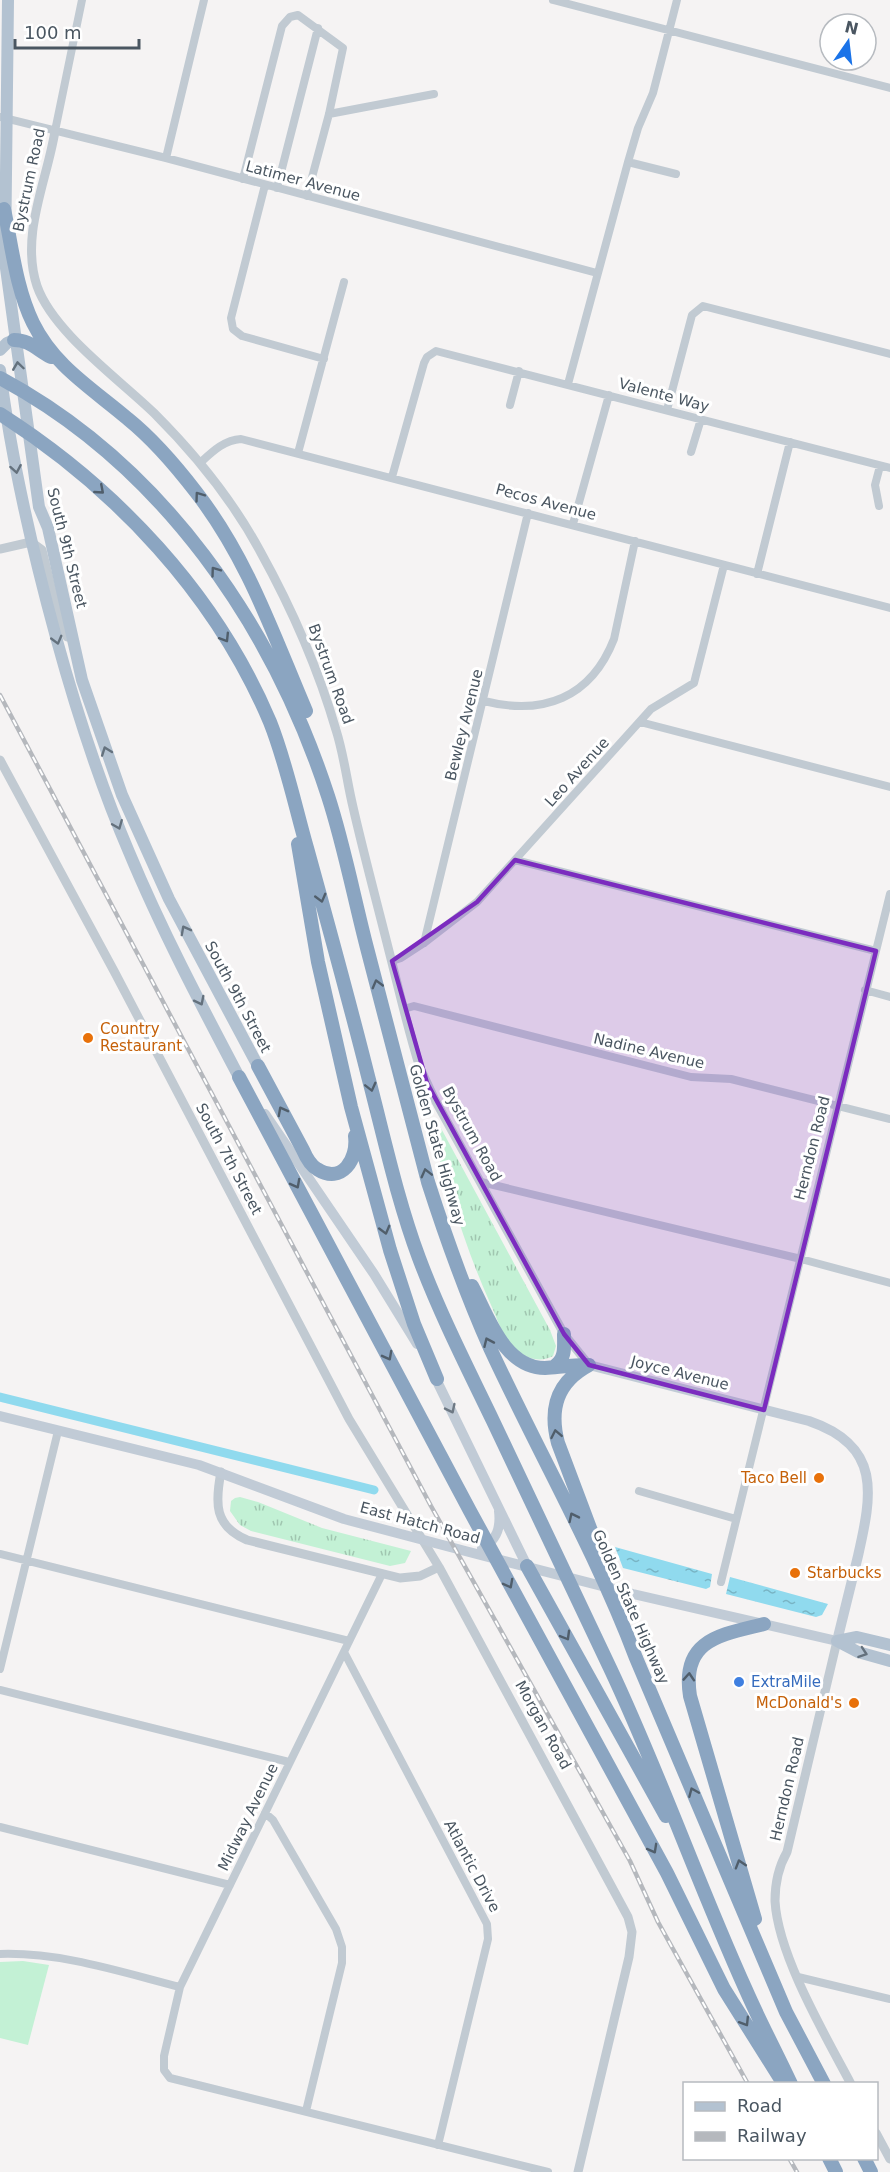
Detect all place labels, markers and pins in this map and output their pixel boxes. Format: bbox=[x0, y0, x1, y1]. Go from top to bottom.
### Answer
place label: Country Restaurant bbox=[100, 1020, 182, 1055]
marker: Country Restaurant bbox=[81, 1031, 95, 1045]
place label: Taco Bell bbox=[740, 1469, 807, 1487]
marker: Taco Bell bbox=[812, 1471, 826, 1485]
place label: Starbucks bbox=[807, 1564, 882, 1582]
marker: Starbucks bbox=[788, 1566, 802, 1580]
place label: ExtraMile bbox=[751, 1673, 821, 1691]
marker: ExtraMile bbox=[732, 1675, 746, 1689]
place label: McDonald's bbox=[756, 1694, 842, 1712]
marker: McDonald's bbox=[847, 1696, 861, 1710]

